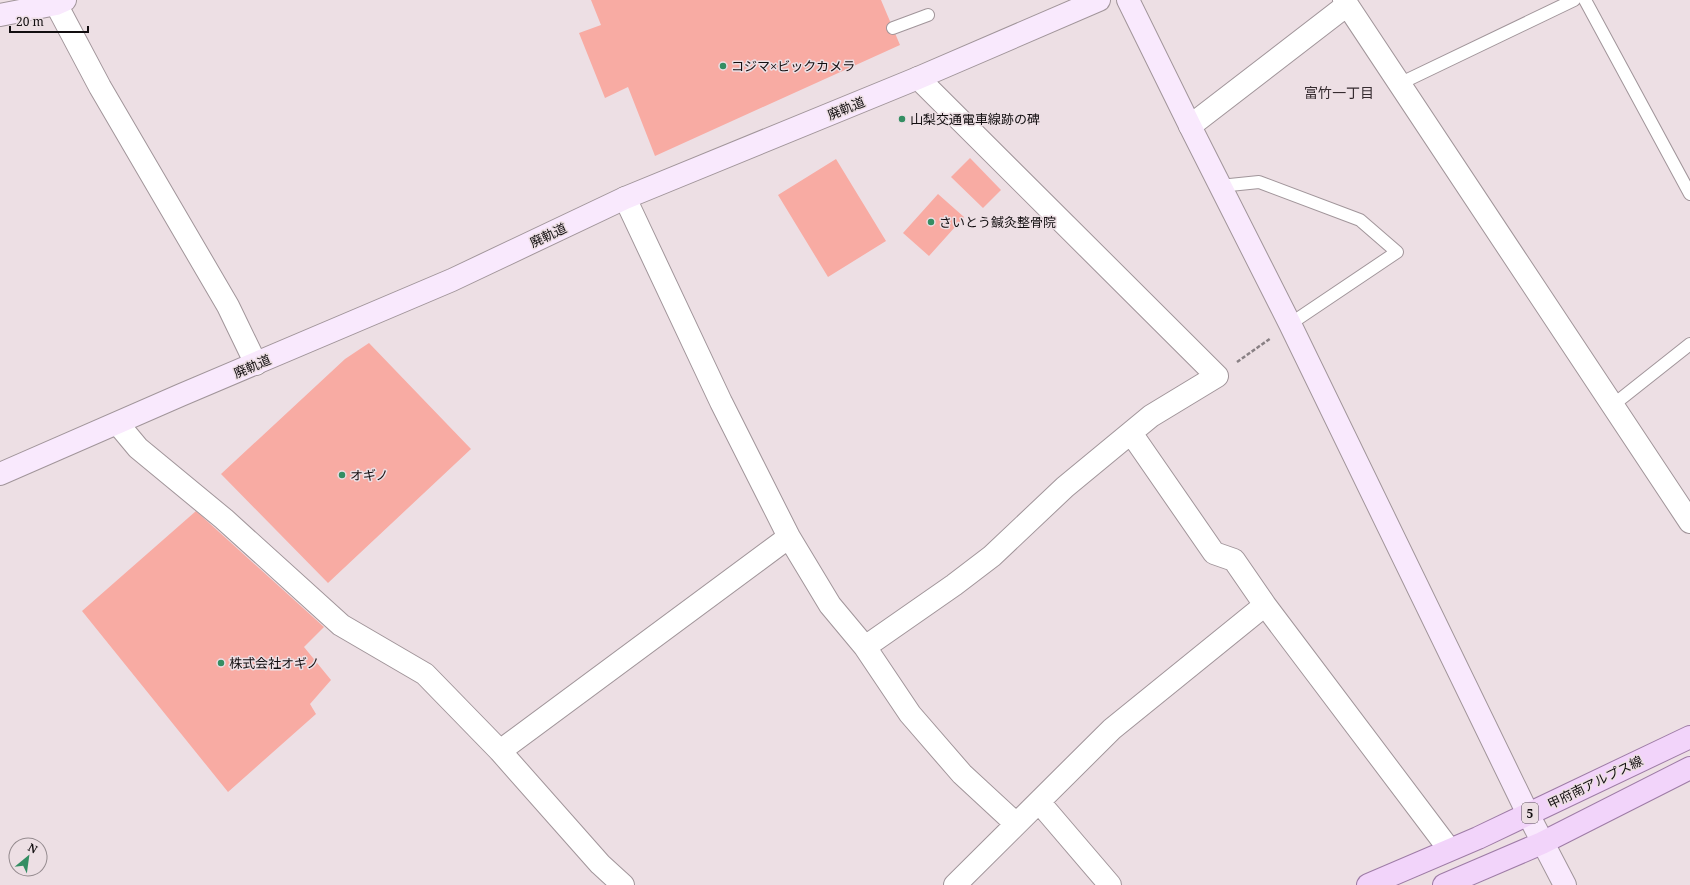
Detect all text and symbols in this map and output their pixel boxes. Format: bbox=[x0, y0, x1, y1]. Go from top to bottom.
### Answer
scale bar bbox=[10, 8, 88, 34]
text: 20 m bbox=[16, 13, 44, 30]
place label: コジマ×ビックカメラ bbox=[731, 57, 855, 75]
marker: コジマ×ビックカメラ bbox=[718, 61, 728, 71]
district label: 富竹一丁目 bbox=[1304, 83, 1374, 102]
street label: 廃軌道 bbox=[825, 92, 867, 124]
place label: 山梨交通電車線跡の碑 bbox=[910, 110, 1040, 128]
marker: 山梨交通電車線跡の碑 bbox=[897, 114, 907, 124]
place label: さいとう鍼灸整骨院 bbox=[939, 213, 1056, 231]
marker: さいとう鍼灸整骨院 bbox=[926, 217, 936, 227]
street label: 廃軌道 bbox=[527, 219, 569, 251]
street label: 廃軌道 bbox=[231, 350, 273, 382]
place label: オギノ bbox=[350, 466, 388, 484]
marker: オギノ bbox=[337, 470, 347, 480]
place label: 株式会社オギノ bbox=[229, 654, 319, 672]
marker: 株式会社オギノ bbox=[216, 658, 226, 668]
street label: 甲府南アルプス線 bbox=[1544, 751, 1646, 813]
road number: 5 bbox=[1522, 803, 1538, 823]
north arrow bbox=[8, 837, 48, 877]
text: N bbox=[26, 839, 41, 857]

